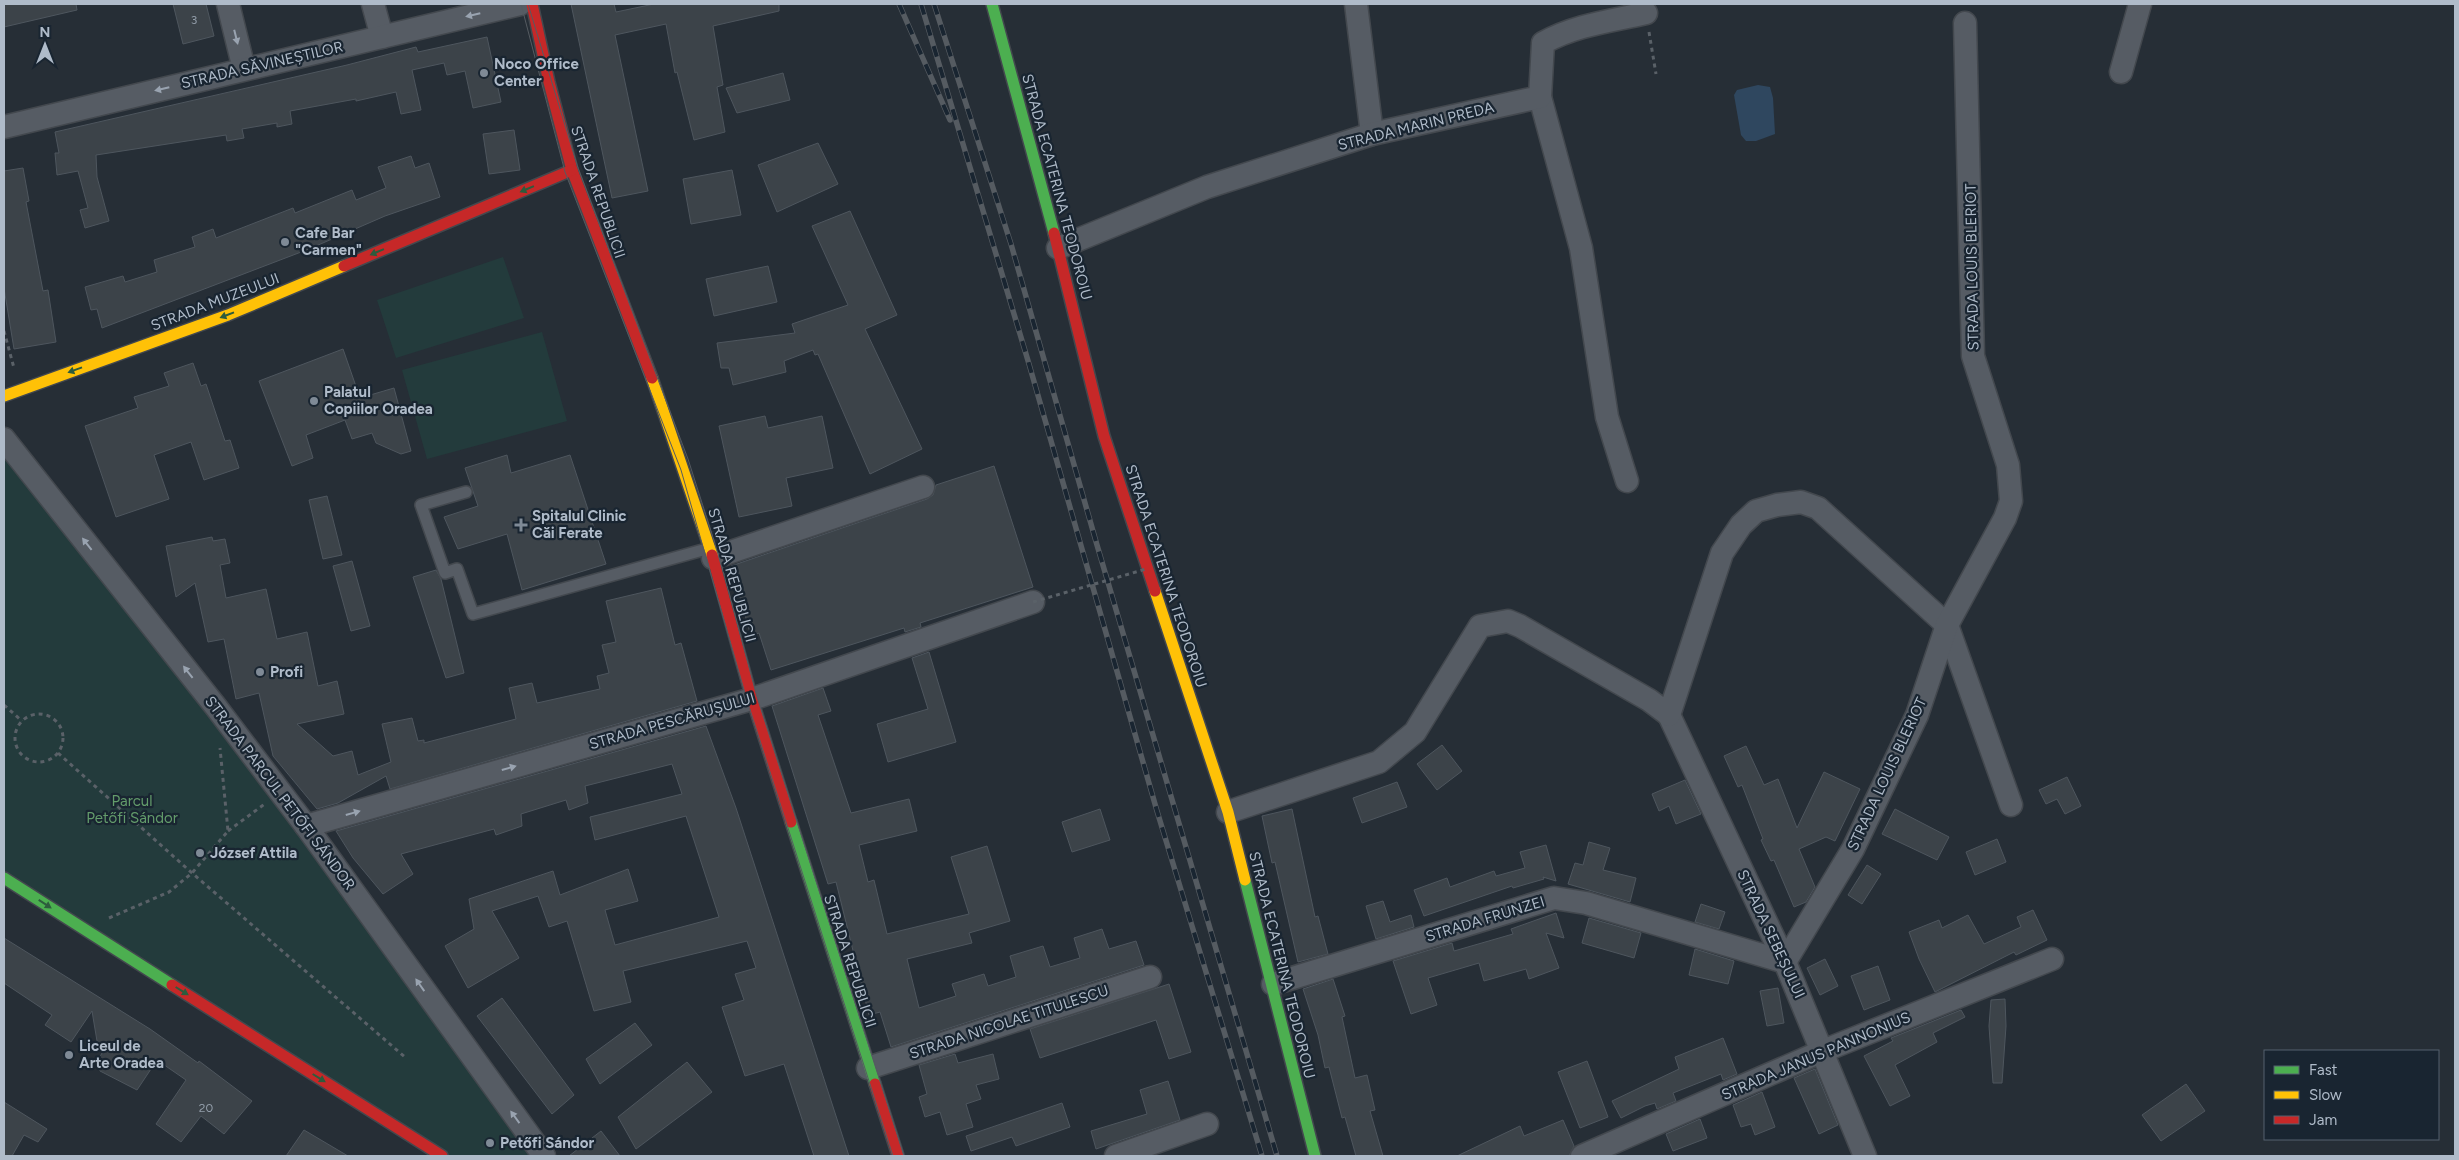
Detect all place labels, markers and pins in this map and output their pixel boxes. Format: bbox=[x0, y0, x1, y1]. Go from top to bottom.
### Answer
place label: Noco Office Center bbox=[494, 55, 580, 90]
marker: Noco Office Center bbox=[478, 67, 490, 79]
place label: Cafe Bar "Carmen" bbox=[295, 224, 362, 259]
marker: Cafe Bar "Carmen" bbox=[279, 236, 291, 248]
place label: Palatul Copiilor Oradea bbox=[324, 383, 433, 418]
marker: Palatul Copiilor Oradea bbox=[308, 395, 320, 407]
place label: Spitalul Clinic Căi Ferate bbox=[532, 507, 627, 542]
marker: Spitalul Clinic Căi Ferate bbox=[514, 518, 528, 532]
place label: Profi bbox=[270, 663, 303, 681]
marker: Profi bbox=[254, 666, 266, 678]
place label: József Attila bbox=[210, 844, 297, 862]
marker: József Attila bbox=[194, 847, 206, 859]
place label: Liceul de Arte Oradea bbox=[79, 1037, 164, 1072]
marker: Liceul de Arte Oradea bbox=[63, 1049, 75, 1061]
place label: Petőfi Sándor bbox=[500, 1134, 594, 1152]
marker: Petőfi Sándor bbox=[484, 1137, 496, 1149]

